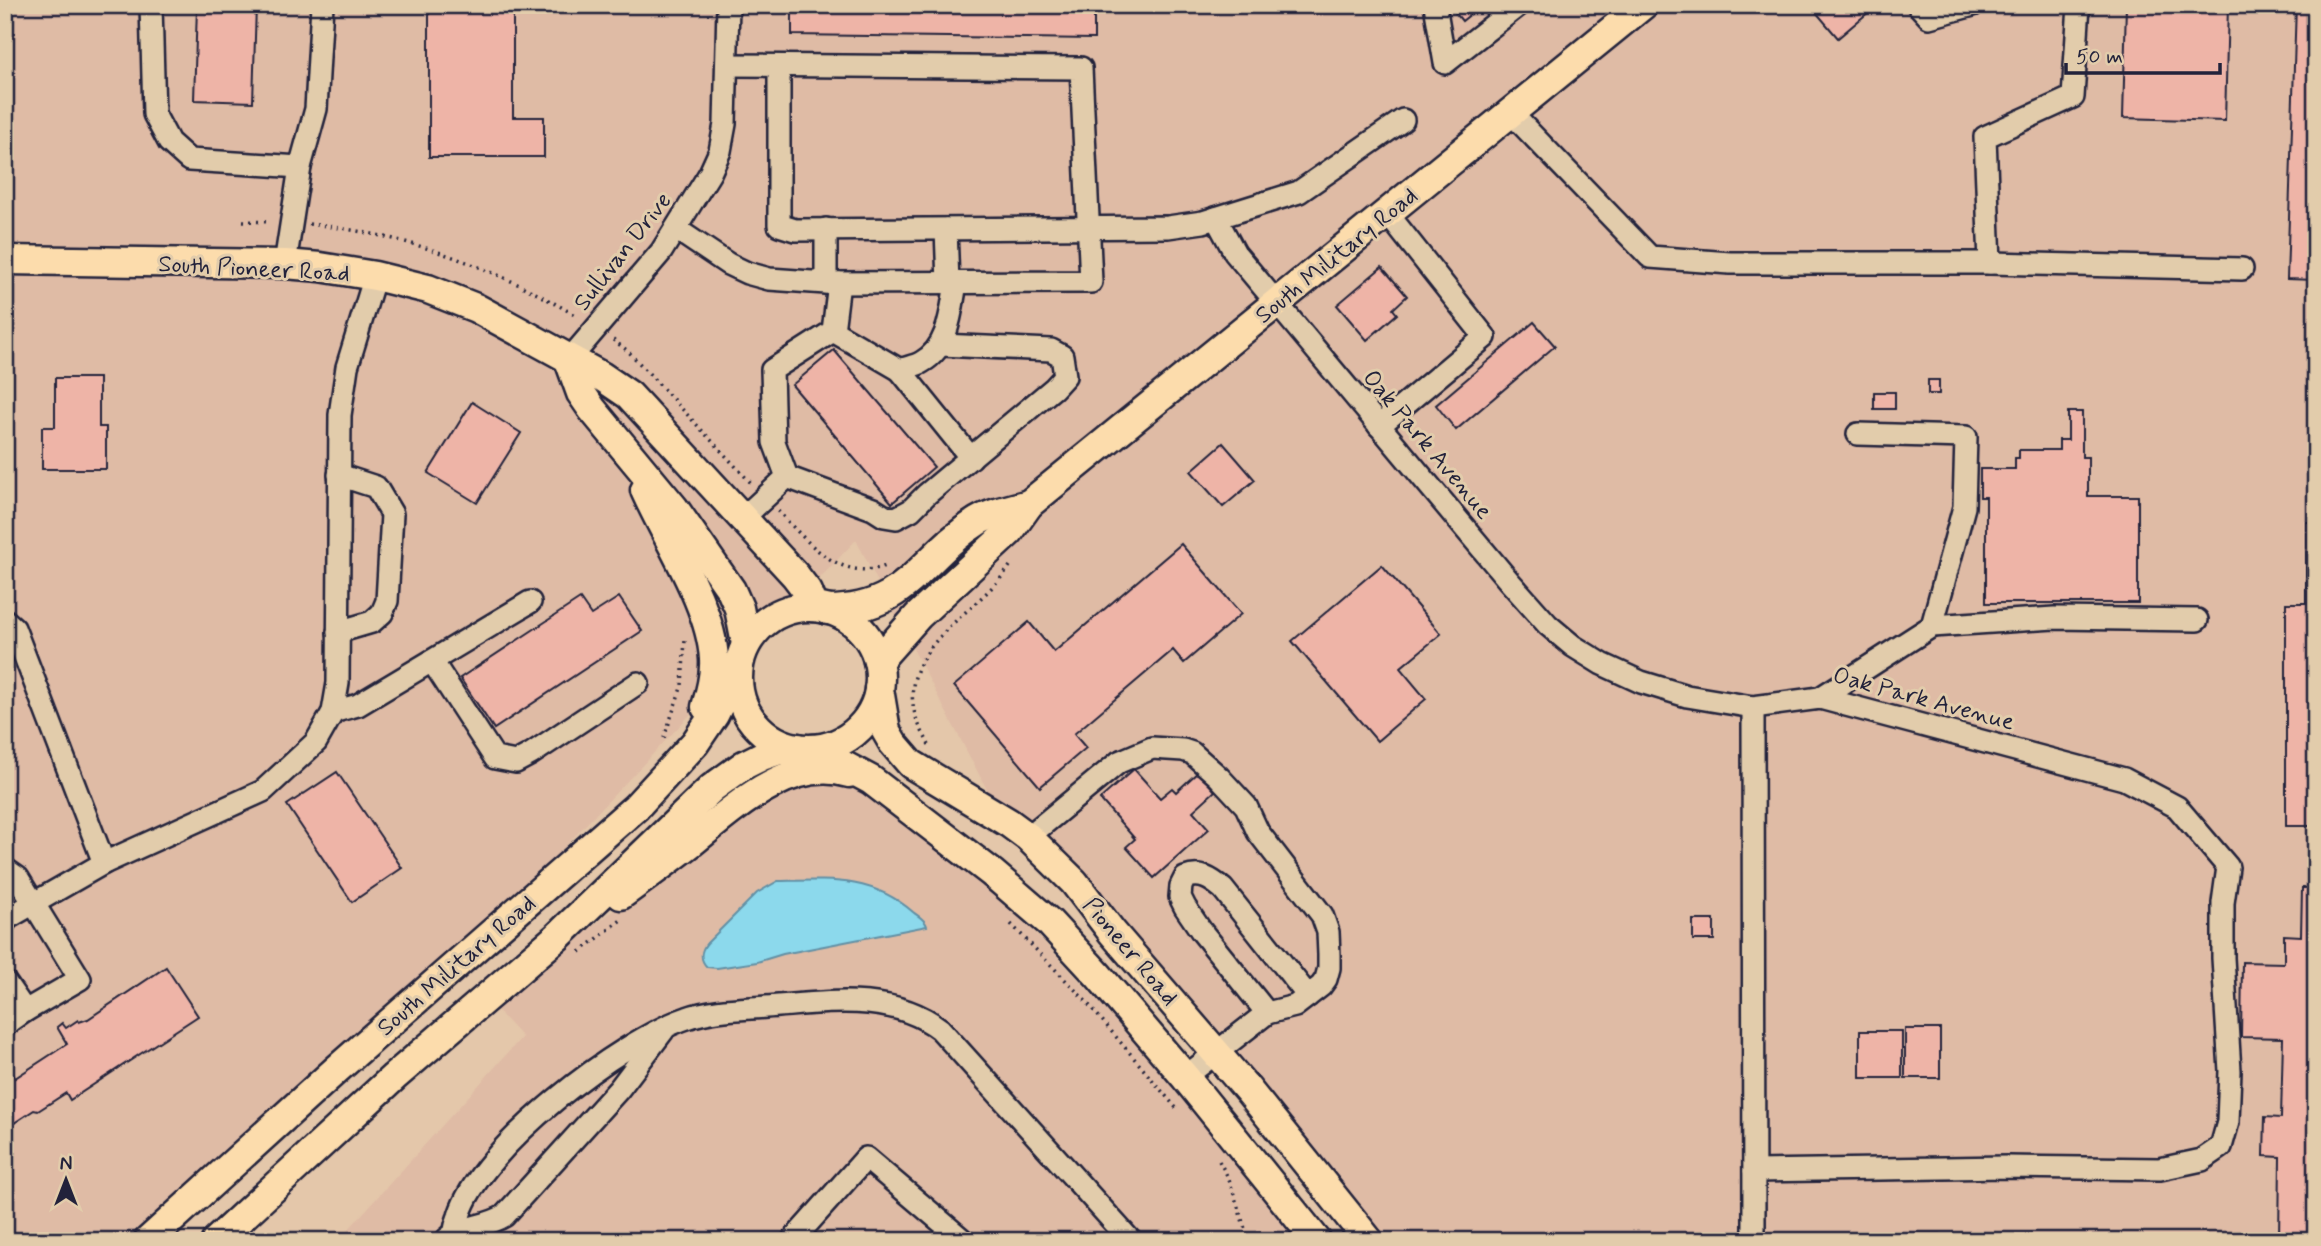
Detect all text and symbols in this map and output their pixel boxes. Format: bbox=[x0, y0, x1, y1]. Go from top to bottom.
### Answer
scale bar bbox=[2066, 32, 2220, 76]
text: 50 m bbox=[2076, 43, 2123, 71]
street label: South Military Road bbox=[1249, 181, 1425, 331]
street label: Sullivan Drive bbox=[567, 186, 679, 318]
street label: South Pioneer Road bbox=[157, 249, 350, 290]
street label: Oak Park Avenue bbox=[1355, 364, 1499, 527]
street label: Oak Park Avenue bbox=[1830, 660, 2018, 739]
street label: South Military Road bbox=[371, 889, 543, 1044]
street label: Pioneer Road bbox=[1075, 891, 1184, 1013]
north arrow bbox=[32, 1144, 102, 1214]
text: N bbox=[60, 1152, 72, 1177]

